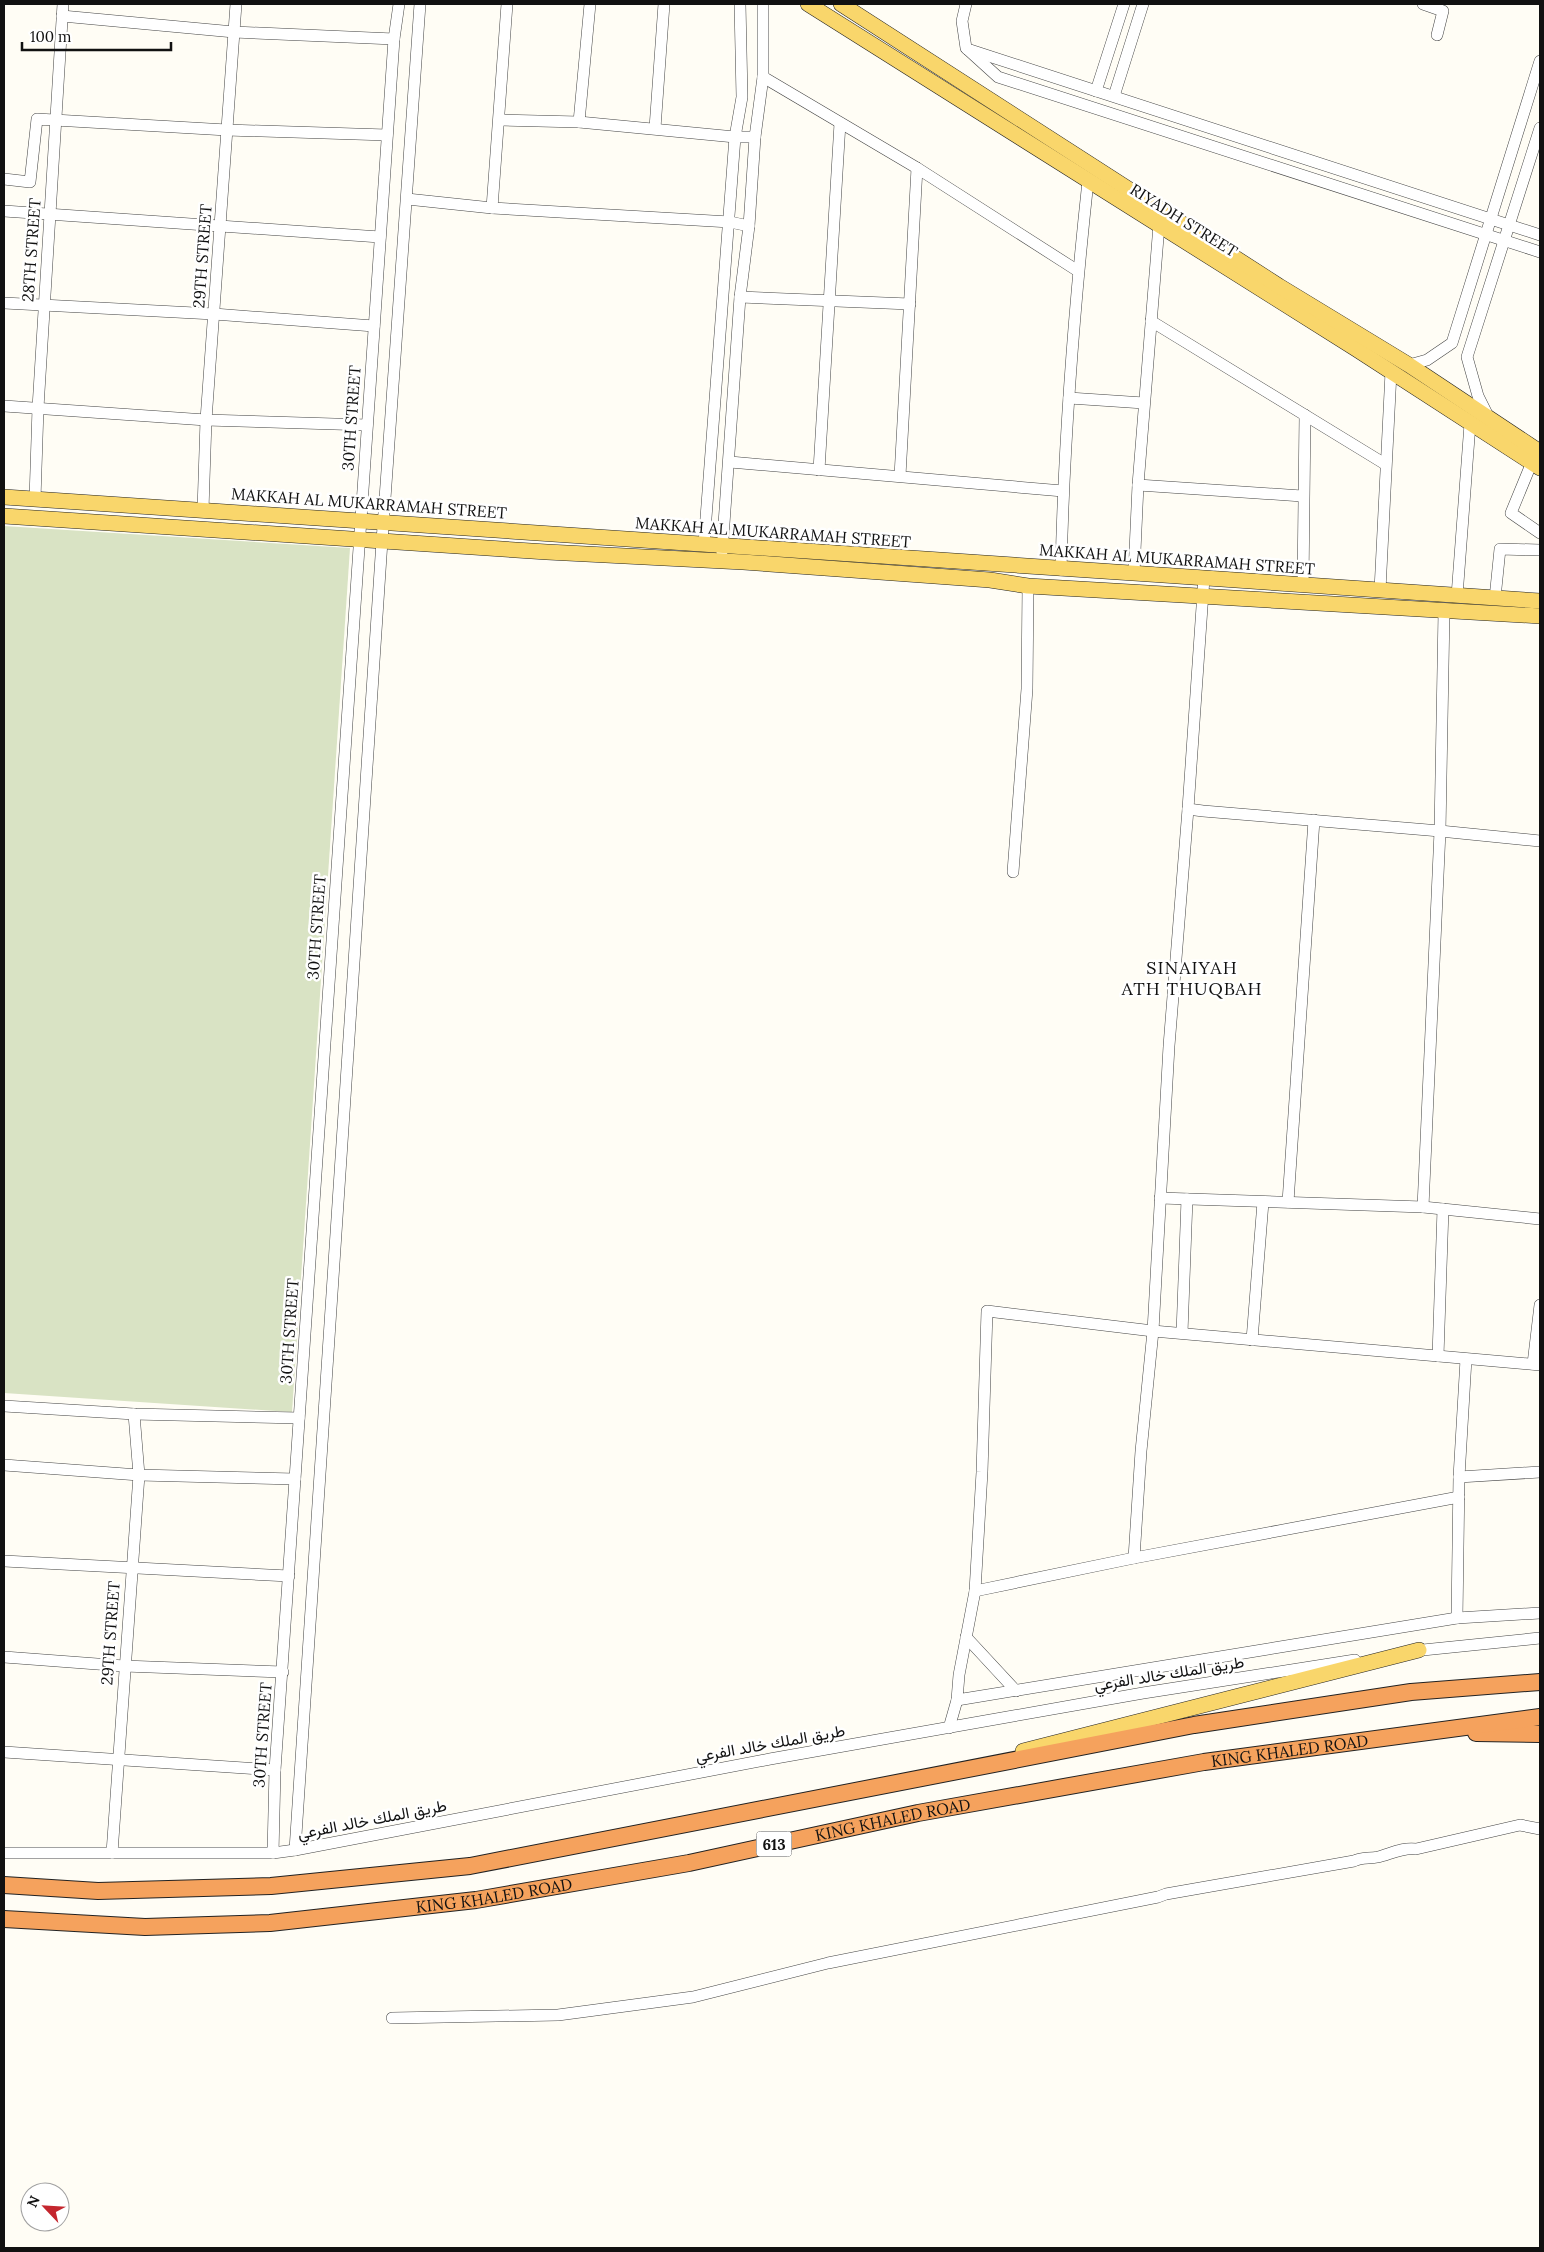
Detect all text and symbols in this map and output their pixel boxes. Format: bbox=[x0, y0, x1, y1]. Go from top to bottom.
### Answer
scale bar bbox=[22, 20, 171, 52]
text: 100 m bbox=[30, 27, 71, 46]
street label: RIYADH STREET bbox=[1127, 179, 1241, 261]
street label: 28TH STREET bbox=[17, 197, 45, 303]
street label: 29TH STREET bbox=[188, 203, 216, 309]
street label: 30TH STREET bbox=[337, 365, 365, 471]
street label: MAKKAH AL MUKARRAMAH STREET bbox=[231, 483, 507, 523]
street label: MAKKAH AL MUKARRAMAH STREET bbox=[635, 512, 911, 552]
street label: MAKKAH AL MUKARRAMAH STREET bbox=[1039, 539, 1315, 579]
street label: 30TH STREET bbox=[302, 874, 330, 980]
district label: SINAIYAH ATH THUQBAH bbox=[1120, 956, 1263, 1000]
street label: 30TH STREET bbox=[275, 1278, 303, 1384]
street label: 29TH STREET bbox=[96, 1580, 124, 1686]
street label: طريق الملك خالد الفرعي bbox=[1093, 1651, 1246, 1699]
street label: 30TH STREET bbox=[248, 1682, 276, 1788]
street label: طريق الملك خالد الفرعي bbox=[694, 1720, 847, 1770]
street label: KING KHALED ROAD bbox=[1210, 1730, 1369, 1771]
street label: KING KHALED ROAD bbox=[813, 1794, 972, 1845]
street label: طريق الملك خالد الفرعي bbox=[296, 1795, 449, 1847]
road number: 613 bbox=[756, 1832, 792, 1856]
street label: KING KHALED ROAD bbox=[415, 1873, 574, 1917]
north arrow bbox=[20, 2182, 70, 2232]
text: N bbox=[23, 2193, 44, 2210]

